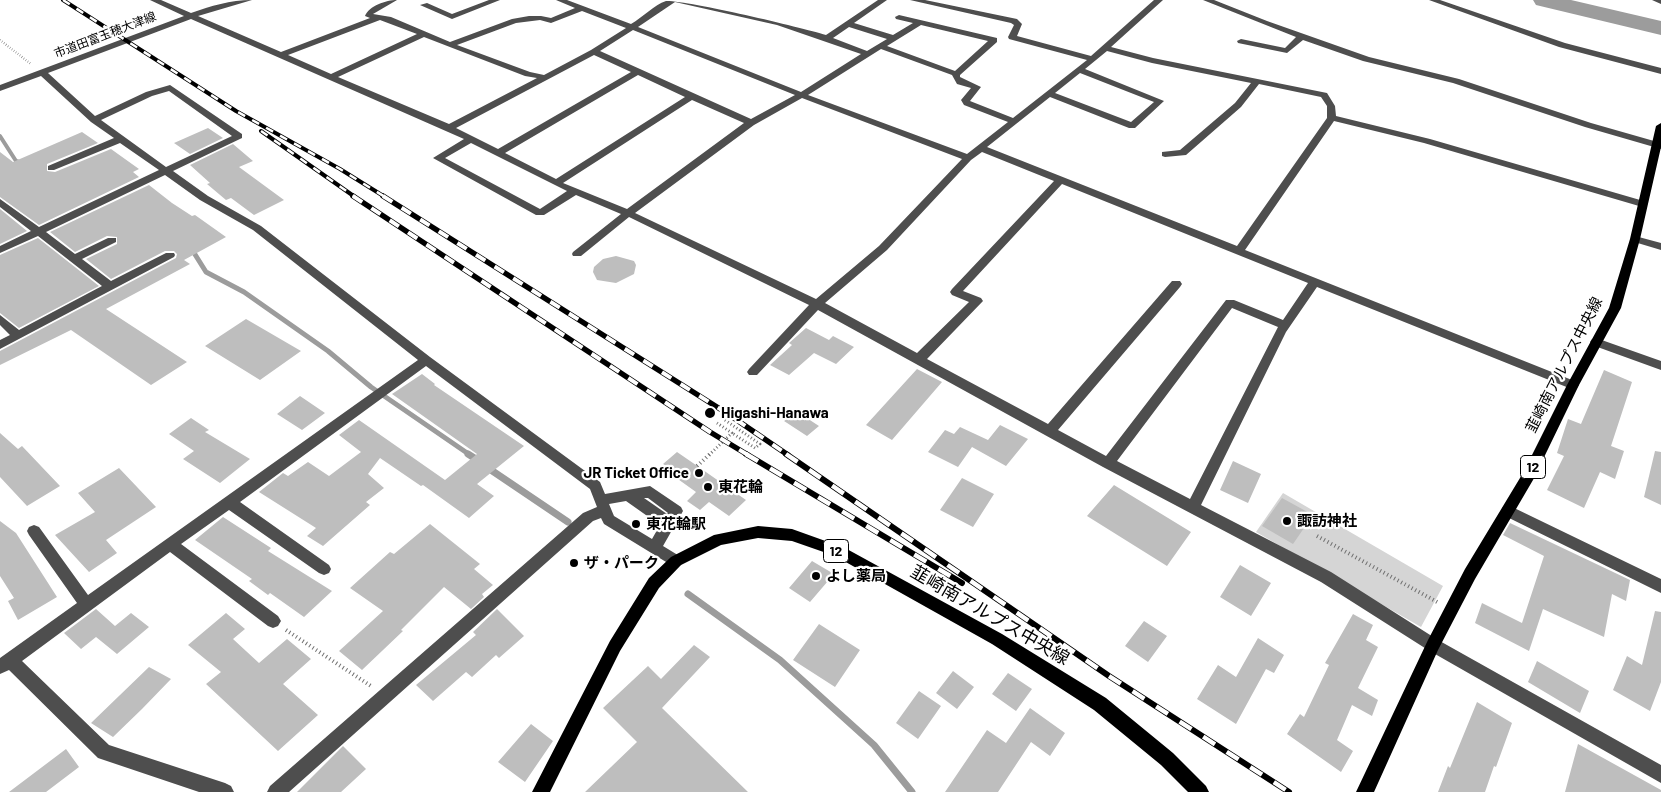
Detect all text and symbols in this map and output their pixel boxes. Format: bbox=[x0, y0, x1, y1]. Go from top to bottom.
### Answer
street label: 市道田富玉穂大津線 bbox=[52, 9, 158, 61]
street label: 韮崎南アルプス中央線 bbox=[1522, 294, 1606, 436]
place label: Higashi-Hanawa bbox=[721, 404, 829, 422]
marker: Higashi-Hanawa bbox=[703, 406, 717, 420]
road number: 12 bbox=[1520, 456, 1546, 478]
place label: JR Ticket Office bbox=[583, 464, 689, 482]
marker: JR Ticket Office bbox=[693, 467, 705, 479]
place label: 東花輪 bbox=[718, 478, 763, 496]
marker: 東花輪 bbox=[702, 481, 714, 493]
place label: 諏訪神社 bbox=[1297, 512, 1357, 530]
place label: 東花輪駅 bbox=[646, 515, 706, 533]
marker: 諏訪神社 bbox=[1281, 515, 1293, 527]
marker: 東花輪駅 bbox=[630, 518, 642, 530]
road number: 12 bbox=[824, 540, 848, 562]
place label: ザ・パーク bbox=[584, 554, 659, 572]
marker: ザ・パーク bbox=[568, 557, 580, 569]
street label: 韮崎南アルプス中央線 bbox=[907, 561, 1073, 669]
place label: よし薬局 bbox=[826, 567, 886, 585]
marker: よし薬局 bbox=[810, 570, 822, 582]

